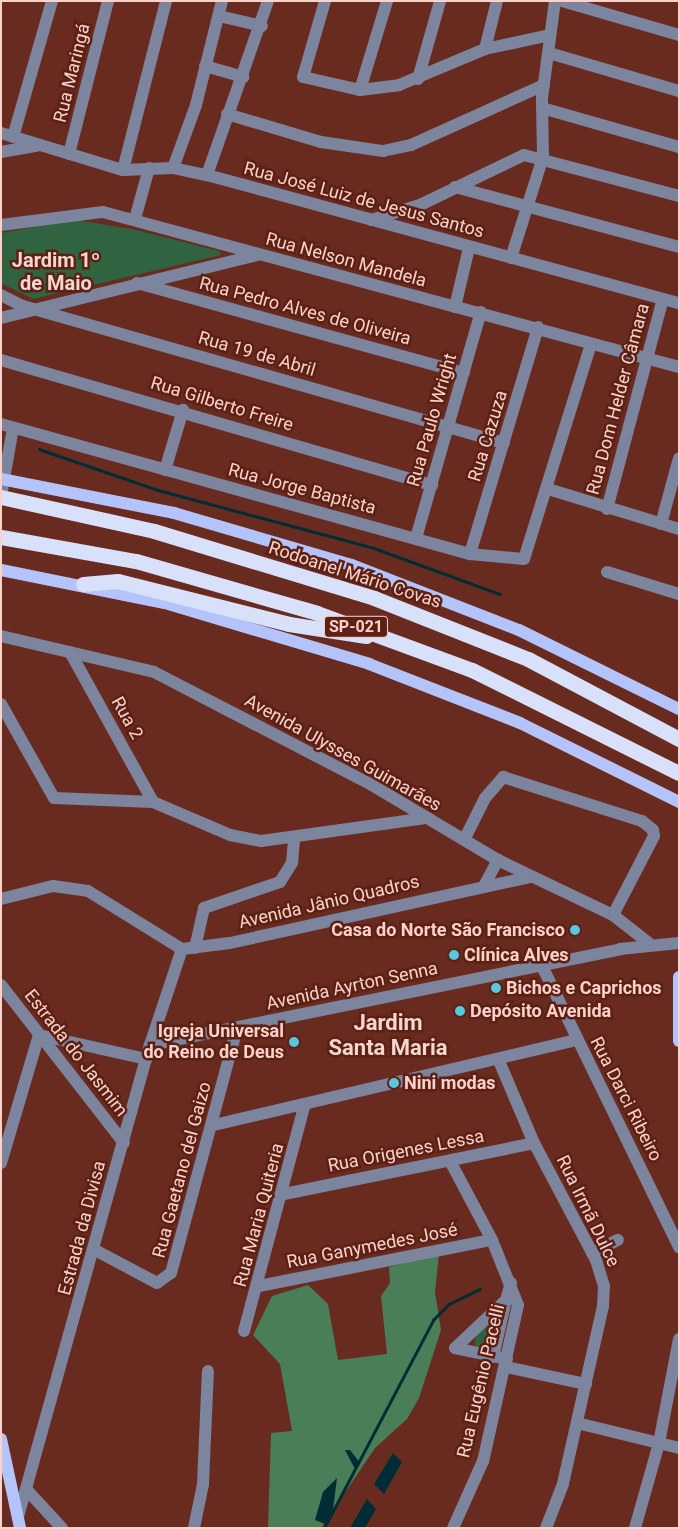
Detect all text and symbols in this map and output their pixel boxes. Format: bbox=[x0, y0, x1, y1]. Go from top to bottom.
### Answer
street label: Rua Maringá bbox=[49, 21, 95, 125]
street label: Rua José Luiz de Jesus Santos bbox=[241, 157, 487, 243]
street label: Rua Nelson Mandela bbox=[263, 228, 429, 292]
district label: Jardim 1º de Maio bbox=[12, 249, 100, 296]
street label: Rua Pedro Alves de Oliveira bbox=[197, 272, 413, 350]
street label: Rua Dom Helder Câmara bbox=[582, 301, 654, 497]
street label: Rua 19 de Abril bbox=[196, 327, 318, 381]
street label: Rua Paulo Wright bbox=[403, 351, 461, 489]
street label: Rua Gilberto Freire bbox=[148, 372, 296, 436]
street label: Rua Cazuza bbox=[464, 388, 512, 484]
street label: Rua Jorge Baptista bbox=[226, 459, 378, 519]
street label: Rodoanel Mário Covas bbox=[266, 537, 444, 613]
road number: SP-021 bbox=[324, 614, 388, 640]
street label: Avenida Ulysses Guimarães bbox=[241, 690, 445, 816]
street label: Rua 2 bbox=[107, 693, 147, 743]
street label: Avenida Jânio Quadros bbox=[237, 871, 421, 933]
place label: Casa do Norte São Francisco bbox=[331, 919, 565, 941]
marker: Casa do Norte São Francisco bbox=[569, 924, 581, 936]
place label: Clínica Alves bbox=[464, 944, 569, 966]
marker: Clínica Alves bbox=[448, 949, 460, 961]
street label: Avenida Ayrton Senna bbox=[264, 957, 440, 1015]
place label: Bichos e Caprichos bbox=[506, 977, 662, 999]
marker: Bichos e Caprichos bbox=[490, 982, 502, 994]
street label: Estrada do Jasmim bbox=[20, 985, 132, 1121]
place label: Depósito Avenida bbox=[470, 1000, 611, 1022]
marker: Depósito Avenida bbox=[454, 1005, 466, 1017]
district label: Jardim Santa Maria bbox=[328, 1009, 448, 1060]
place label: Igreja Universal do Reino de Deus bbox=[143, 1021, 284, 1064]
street label: Rua Darci Ribeiro bbox=[585, 1033, 667, 1165]
marker: Igreja Universal do Reino de Deus bbox=[288, 1036, 300, 1048]
place label: Nini modas bbox=[404, 1072, 496, 1094]
marker: Nini modas bbox=[388, 1077, 400, 1089]
street label: Rua Gaetano del Gaizo bbox=[148, 1080, 216, 1260]
street label: Rua Origenes Lessa bbox=[326, 1125, 486, 1177]
street label: Rua Maria Quiteria bbox=[229, 1141, 289, 1289]
street label: Rua Irmã Dulce bbox=[552, 1152, 624, 1270]
street label: Estrada da Divisa bbox=[54, 1158, 110, 1298]
street label: Rua Ganymedes José bbox=[285, 1219, 459, 1273]
street label: Rua Eugênio Pacelli bbox=[453, 1302, 509, 1460]

